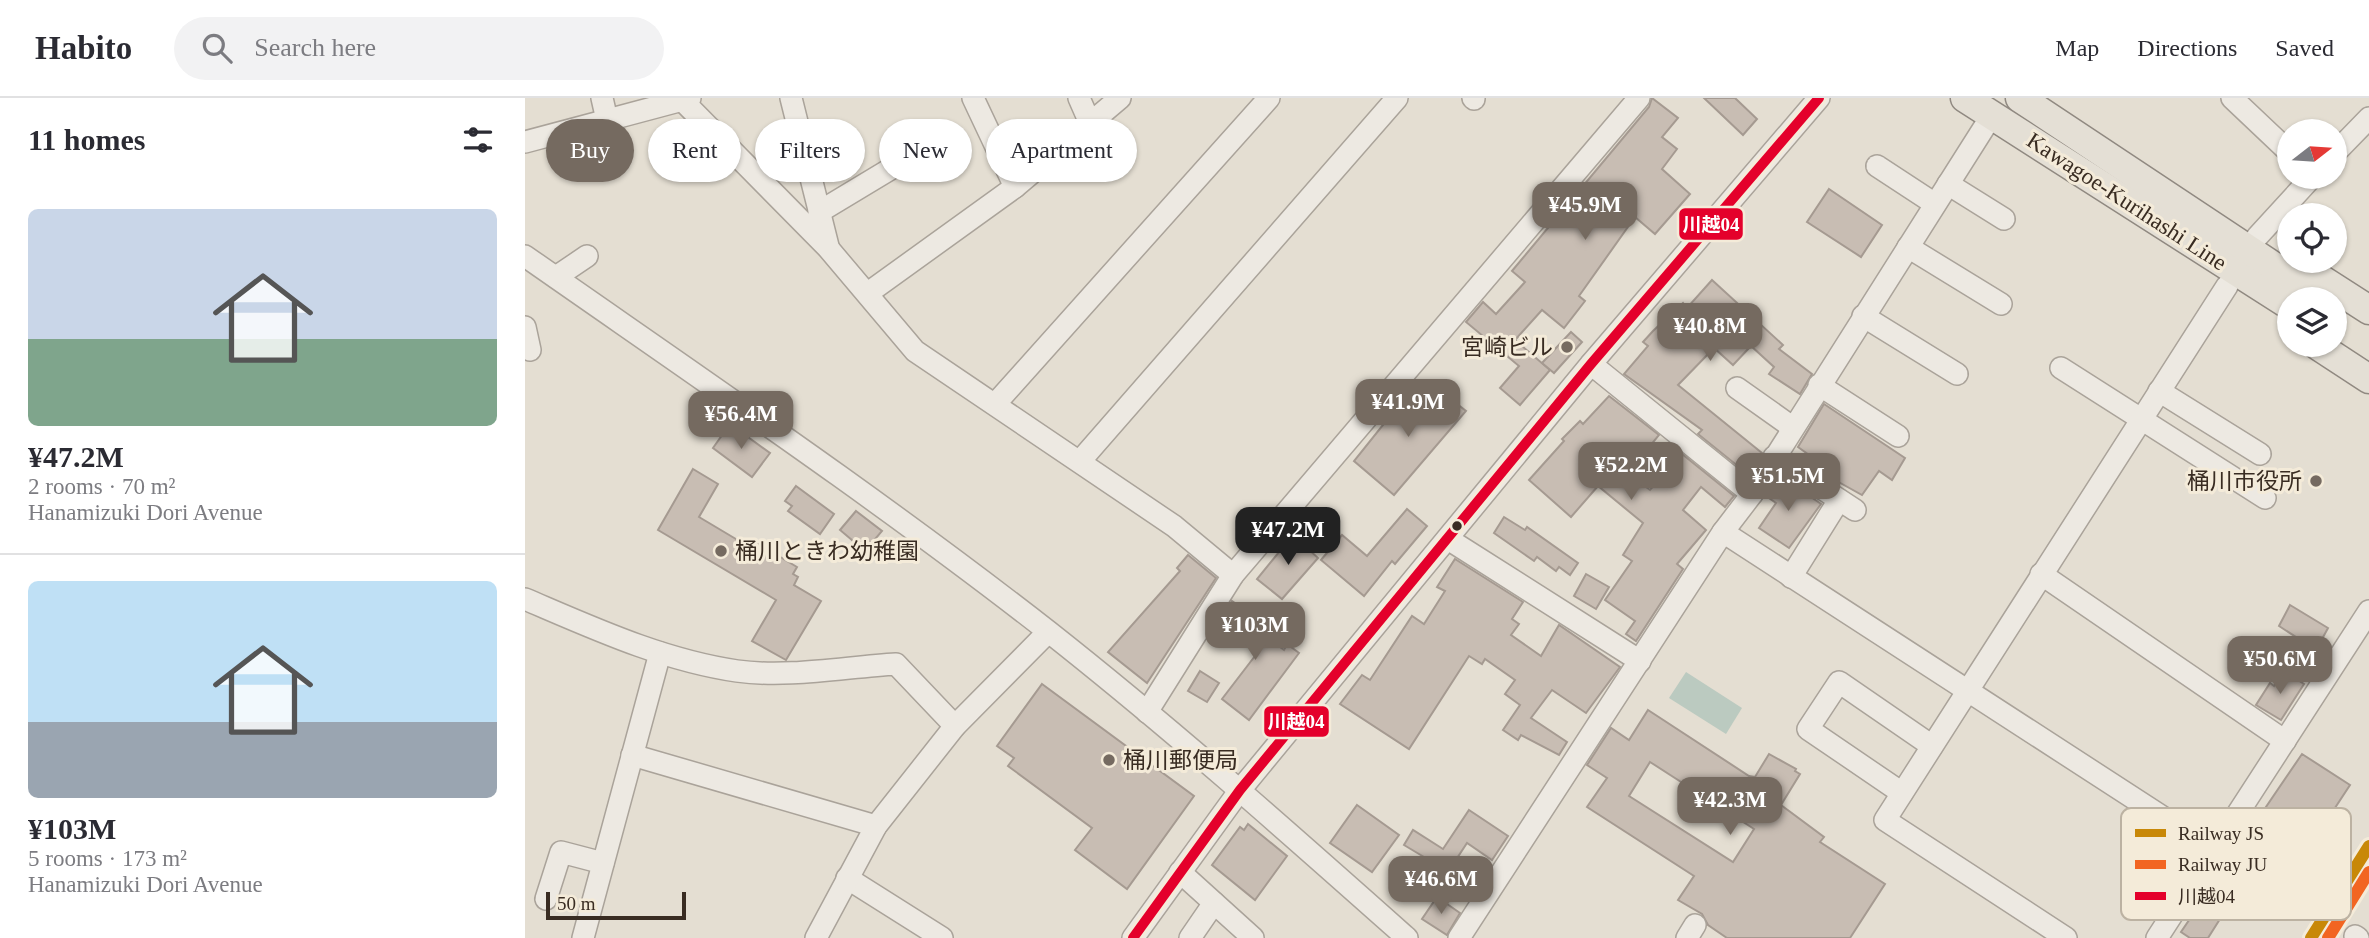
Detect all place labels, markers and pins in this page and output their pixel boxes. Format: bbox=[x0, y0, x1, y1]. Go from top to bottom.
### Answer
pin: ¥45.9M bbox=[1528, 183, 1642, 242]
pin: ¥40.8M bbox=[1653, 303, 1767, 363]
place label: 宮崎ビル bbox=[1461, 335, 1553, 360]
marker: 宮崎ビル bbox=[1559, 339, 1575, 355]
pin: ¥41.9M bbox=[1351, 380, 1465, 439]
pin: ¥56.4M bbox=[684, 392, 798, 451]
pin: ¥52.2M bbox=[1574, 442, 1688, 502]
pin: ¥51.5M bbox=[1731, 454, 1845, 513]
place label: 桶川市役所 bbox=[2187, 469, 2302, 494]
marker: 桶川市役所 bbox=[2308, 473, 2324, 489]
pin: ¥47.2M bbox=[1231, 508, 1345, 567]
unlabelled marker bbox=[1450, 519, 1464, 533]
place label: 桶川ときわ幼稚園 bbox=[735, 539, 919, 564]
marker: 桶川ときわ幼稚園 bbox=[713, 543, 729, 559]
pin: ¥103M bbox=[1206, 602, 1304, 662]
pin: ¥50.6M bbox=[2223, 636, 2337, 696]
place label: 桶川郵便局 bbox=[1123, 748, 1238, 773]
marker: 桶川郵便局 bbox=[1101, 752, 1117, 768]
pin: ¥42.3M bbox=[1673, 778, 1787, 837]
pin: ¥46.6M bbox=[1384, 856, 1498, 916]

